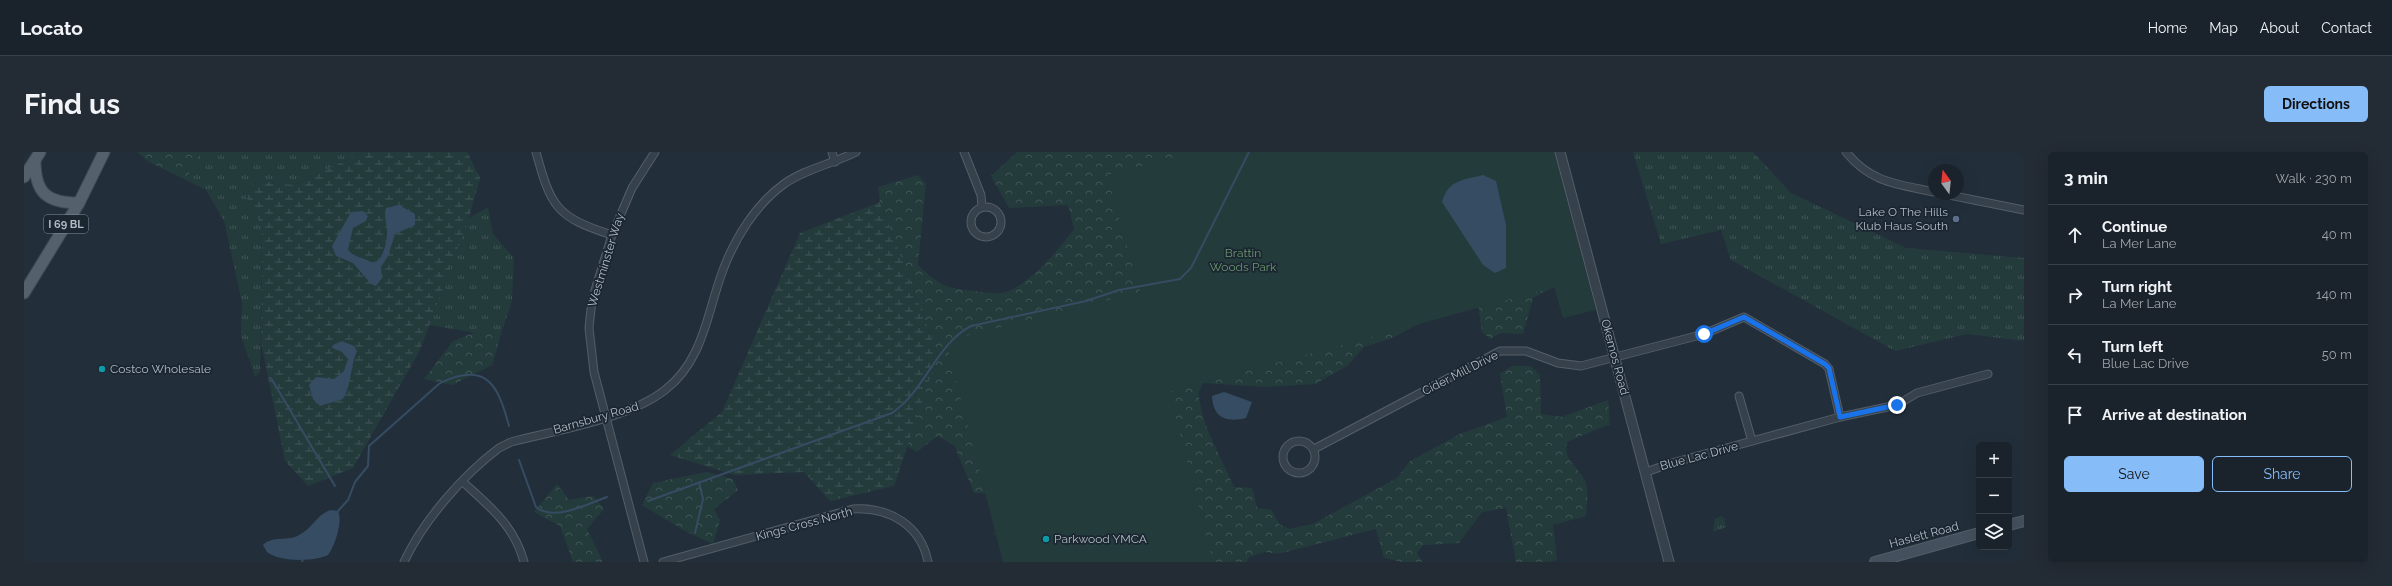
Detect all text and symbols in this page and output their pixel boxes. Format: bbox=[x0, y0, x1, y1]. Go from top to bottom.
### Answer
text: Locato bbox=[20, 17, 83, 39]
text: Home bbox=[2148, 20, 2187, 36]
text: Map bbox=[2209, 20, 2238, 36]
text: About bbox=[2260, 20, 2299, 36]
text: Contact bbox=[2321, 20, 2372, 36]
button: Directions bbox=[2264, 86, 2368, 122]
text: Find us bbox=[24, 88, 120, 121]
north arrow bbox=[1928, 164, 1964, 200]
text: 3 min bbox=[2064, 168, 2108, 188]
text: Walk · 230 m bbox=[2276, 171, 2352, 186]
place label: Lake O The Hills Klub Haus South bbox=[1856, 205, 1948, 233]
street label: Westminster Way bbox=[585, 211, 627, 309]
marker: Lake O The Hills Klub Haus South bbox=[1951, 214, 1961, 224]
road number: I 69 BL bbox=[44, 215, 88, 233]
text: Continue bbox=[2102, 218, 2167, 236]
icon: ahead bbox=[2064, 224, 2086, 246]
text: 40 m bbox=[2322, 227, 2352, 242]
text: La Mer Lane bbox=[2102, 236, 2176, 251]
park label: Brattin Woods Park bbox=[1210, 246, 1277, 274]
text: Turn right bbox=[2102, 278, 2172, 296]
icon: right bbox=[2064, 284, 2086, 306]
text: 140 m bbox=[2316, 287, 2352, 302]
text: La Mer Lane bbox=[2102, 296, 2176, 311]
street label: Okemos Road bbox=[1598, 318, 1632, 396]
route start bbox=[1695, 325, 1713, 343]
text: Turn left bbox=[2102, 338, 2163, 356]
icon: left bbox=[2064, 344, 2086, 366]
text: 50 m bbox=[2322, 347, 2352, 362]
street label: Cider Mill Drive bbox=[1420, 348, 1500, 398]
text: Blue Lac Drive bbox=[2102, 356, 2189, 371]
place label: Costco Wholesale bbox=[110, 362, 211, 376]
marker: Costco Wholesale bbox=[97, 364, 107, 374]
route end bbox=[1888, 396, 1906, 414]
street label: Barnsbury Road bbox=[552, 399, 640, 437]
icon: arrive bbox=[2064, 404, 2086, 426]
text: Arrive at destination bbox=[2102, 406, 2247, 424]
street label: Blue Lac Drive bbox=[1658, 439, 1740, 473]
map controls bbox=[1976, 442, 2012, 550]
button: + bbox=[1976, 442, 2012, 478]
button: Save bbox=[2064, 456, 2204, 492]
button: Share bbox=[2212, 456, 2352, 492]
button: − bbox=[1976, 478, 2012, 514]
street label: Kings Cross North bbox=[754, 504, 854, 544]
button: layers bbox=[1976, 514, 2012, 550]
street label: Haslett Road bbox=[1888, 519, 1960, 551]
place label: Parkwood YMCA bbox=[1054, 532, 1147, 546]
marker: Parkwood YMCA bbox=[1041, 534, 1051, 544]

